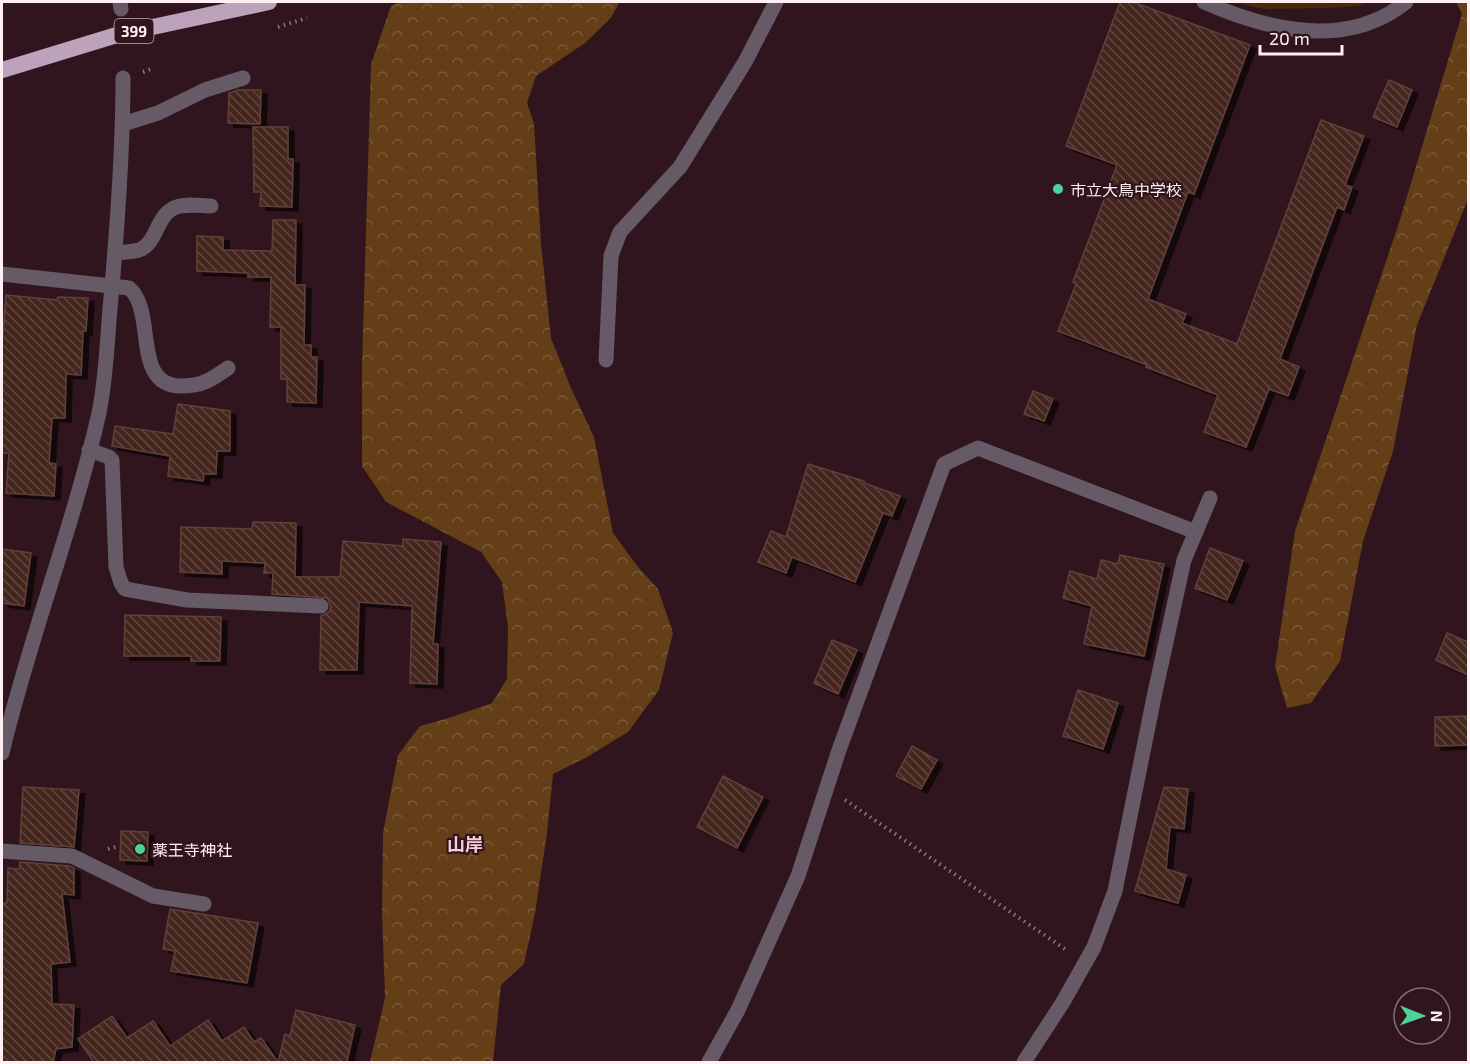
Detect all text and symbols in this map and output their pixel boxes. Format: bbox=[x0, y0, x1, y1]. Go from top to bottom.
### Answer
scale bar bbox=[1260, 18, 1342, 56]
road number: 399 bbox=[114, 19, 154, 43]
text: 20 m bbox=[1269, 27, 1310, 49]
place label: 市立大鳥中学校 bbox=[1070, 180, 1182, 199]
marker: 市立大鳥中学校 bbox=[1051, 182, 1065, 196]
district label: 山岸 bbox=[447, 833, 483, 855]
place label: 薬王寺神社 bbox=[152, 840, 232, 859]
marker: 薬王寺神社 bbox=[133, 842, 147, 856]
north arrow bbox=[1392, 986, 1452, 1046]
text: N bbox=[1428, 1010, 1447, 1022]

